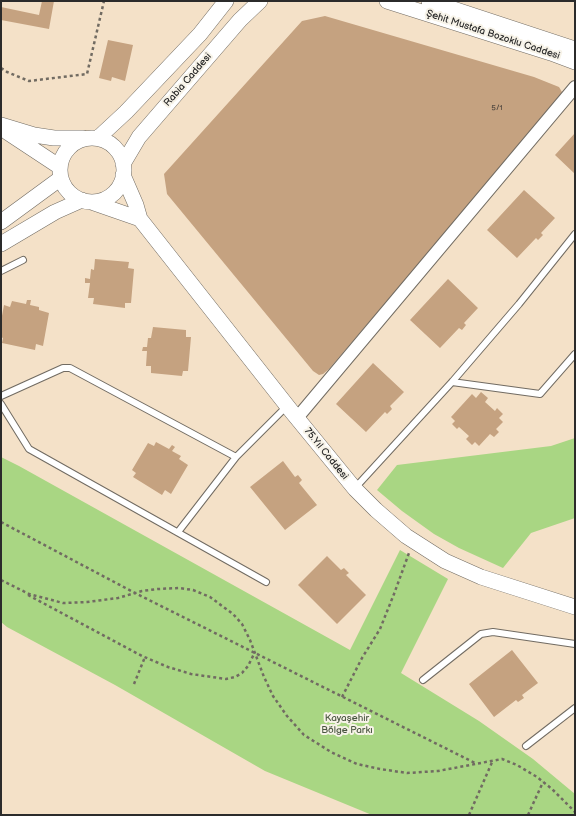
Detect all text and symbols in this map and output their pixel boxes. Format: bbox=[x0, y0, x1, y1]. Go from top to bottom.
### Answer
street label: Şehit Mustafa Bozoklu Caddesi bbox=[425, 8, 561, 62]
street label: Rabia Caddesi bbox=[162, 51, 214, 109]
house number: 5/1 bbox=[491, 103, 503, 113]
street label: 75.Yıl Caddesi bbox=[301, 426, 351, 482]
park label: Kayaşehir Bölge Parkı bbox=[321, 712, 373, 736]

